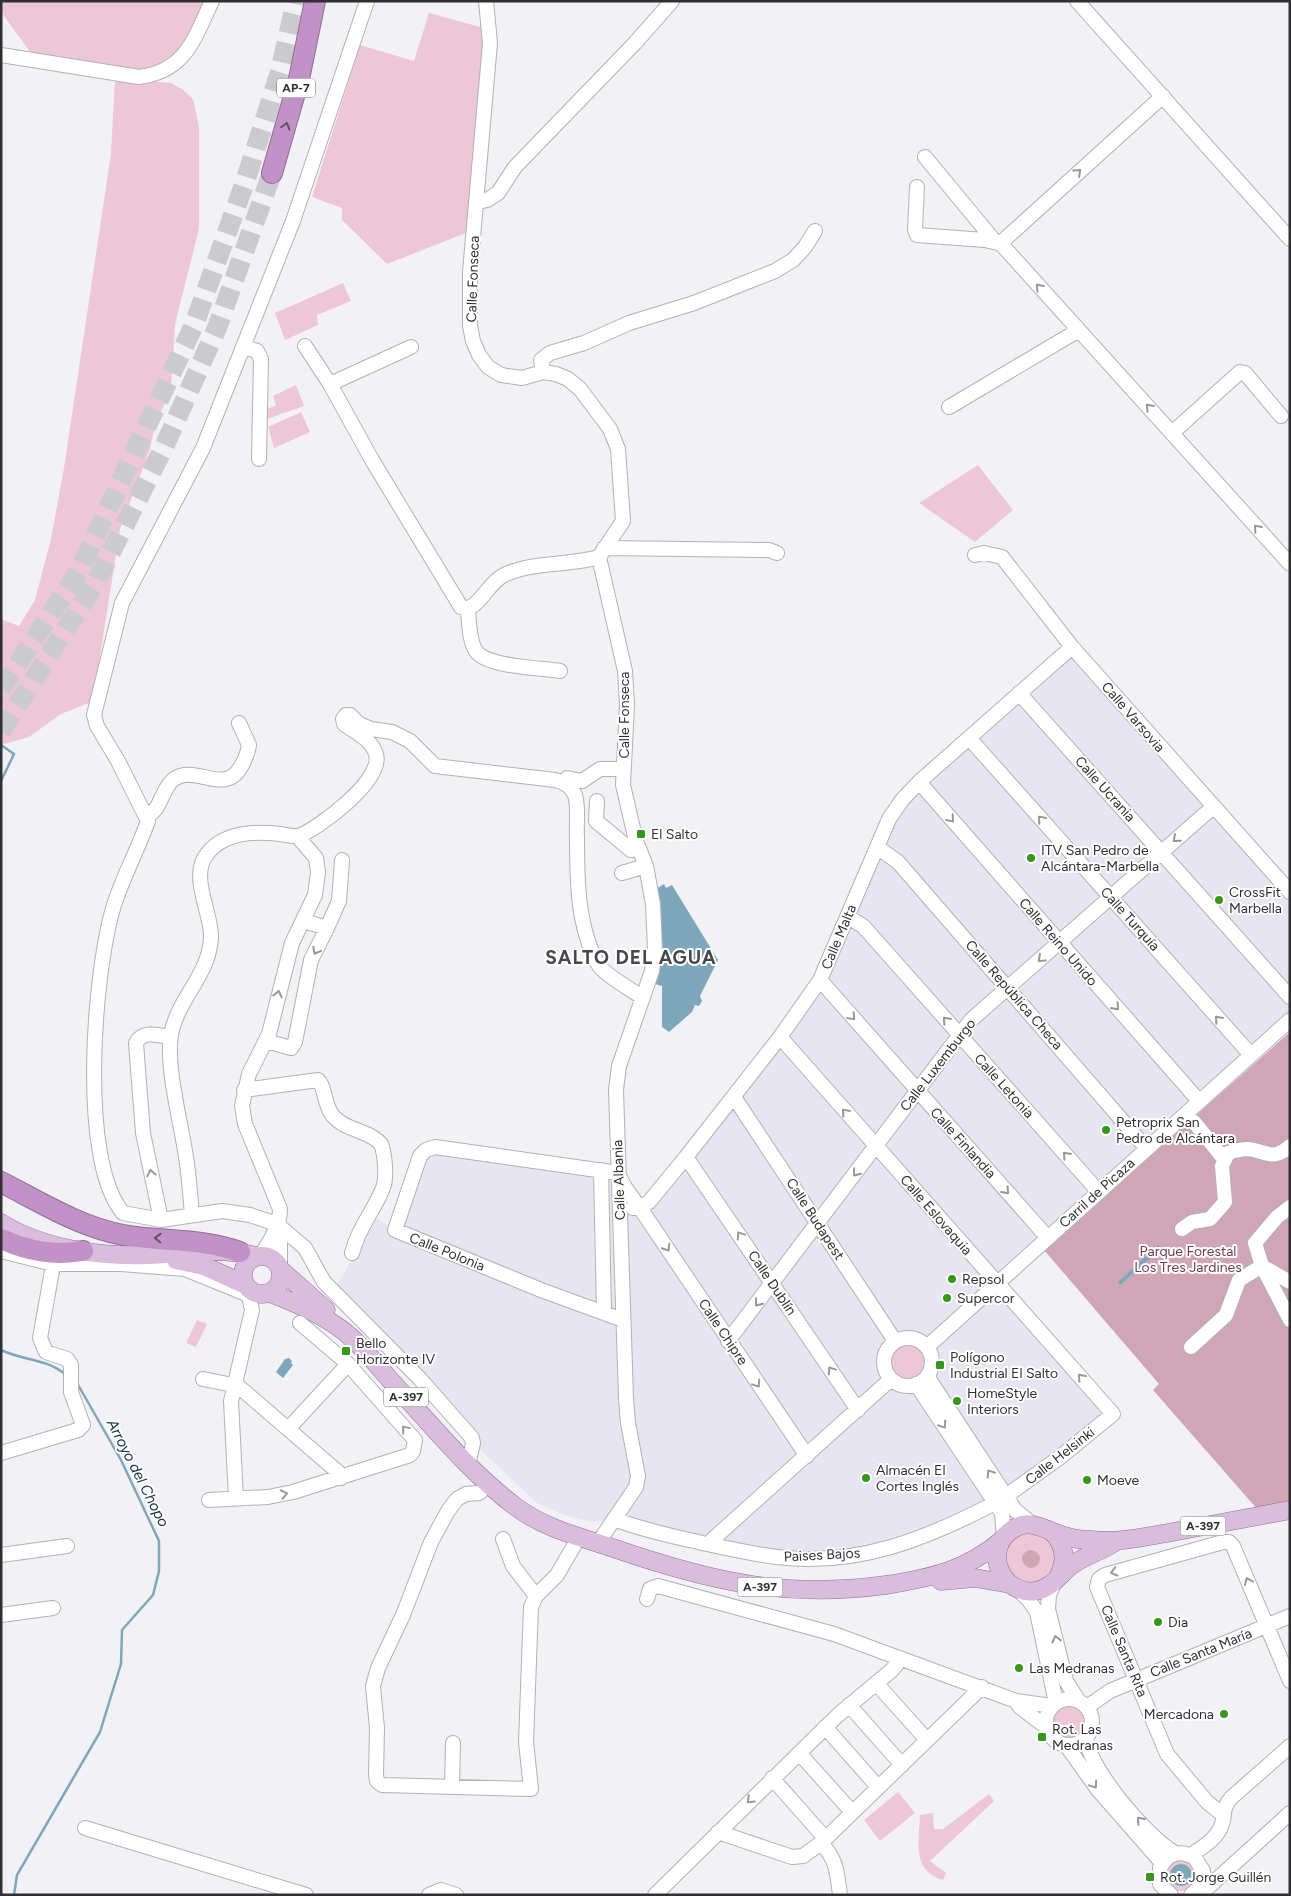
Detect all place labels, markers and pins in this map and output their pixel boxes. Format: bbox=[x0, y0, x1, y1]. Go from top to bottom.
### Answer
place label: El Salto bbox=[651, 826, 698, 843]
marker: El Salto bbox=[635, 828, 647, 840]
place label: ITV San Pedro de Alcántara-Marbella bbox=[1041, 842, 1159, 875]
marker: ITV San Pedro de Alcántara-Marbella bbox=[1025, 852, 1037, 864]
place label: CrossFit Marbella bbox=[1229, 884, 1282, 917]
marker: CrossFit Marbella bbox=[1213, 894, 1225, 906]
place label: Petroprix San Pedro de Alcántara bbox=[1116, 1114, 1235, 1147]
marker: Petroprix San Pedro de Alcántara bbox=[1100, 1124, 1112, 1136]
place label: Repsol bbox=[962, 1271, 1004, 1288]
marker: Repsol bbox=[946, 1273, 958, 1285]
place label: Supercor bbox=[957, 1290, 1015, 1307]
marker: Supercor bbox=[941, 1292, 953, 1304]
place label: Bello Horizonte IV bbox=[356, 1335, 436, 1368]
marker: Bello Horizonte IV bbox=[340, 1345, 352, 1357]
place label: Polígono Industrial El Salto bbox=[950, 1349, 1058, 1382]
marker: Polígono Industrial El Salto bbox=[934, 1359, 946, 1371]
place label: HomeStyle Interiors bbox=[967, 1385, 1038, 1418]
marker: HomeStyle Interiors bbox=[951, 1395, 963, 1407]
place label: Almacén El Cortes Inglés bbox=[876, 1462, 959, 1495]
marker: Almacén El Cortes Inglés bbox=[860, 1472, 872, 1484]
place label: Moeve bbox=[1097, 1472, 1140, 1489]
marker: Moeve bbox=[1081, 1474, 1093, 1486]
place label: Dia bbox=[1168, 1614, 1188, 1631]
marker: Dia bbox=[1152, 1616, 1164, 1628]
place label: Las Medranas bbox=[1029, 1660, 1114, 1677]
marker: Las Medranas bbox=[1013, 1662, 1025, 1674]
place label: Mercadona bbox=[1144, 1706, 1214, 1723]
marker: Mercadona bbox=[1218, 1708, 1230, 1720]
place label: Rot. Las Medranas bbox=[1052, 1721, 1113, 1754]
marker: Rot. Las Medranas bbox=[1036, 1731, 1048, 1743]
place label: Rot. Jorge Guillén bbox=[1160, 1869, 1271, 1886]
marker: Rot. Jorge Guillén bbox=[1144, 1871, 1156, 1883]

